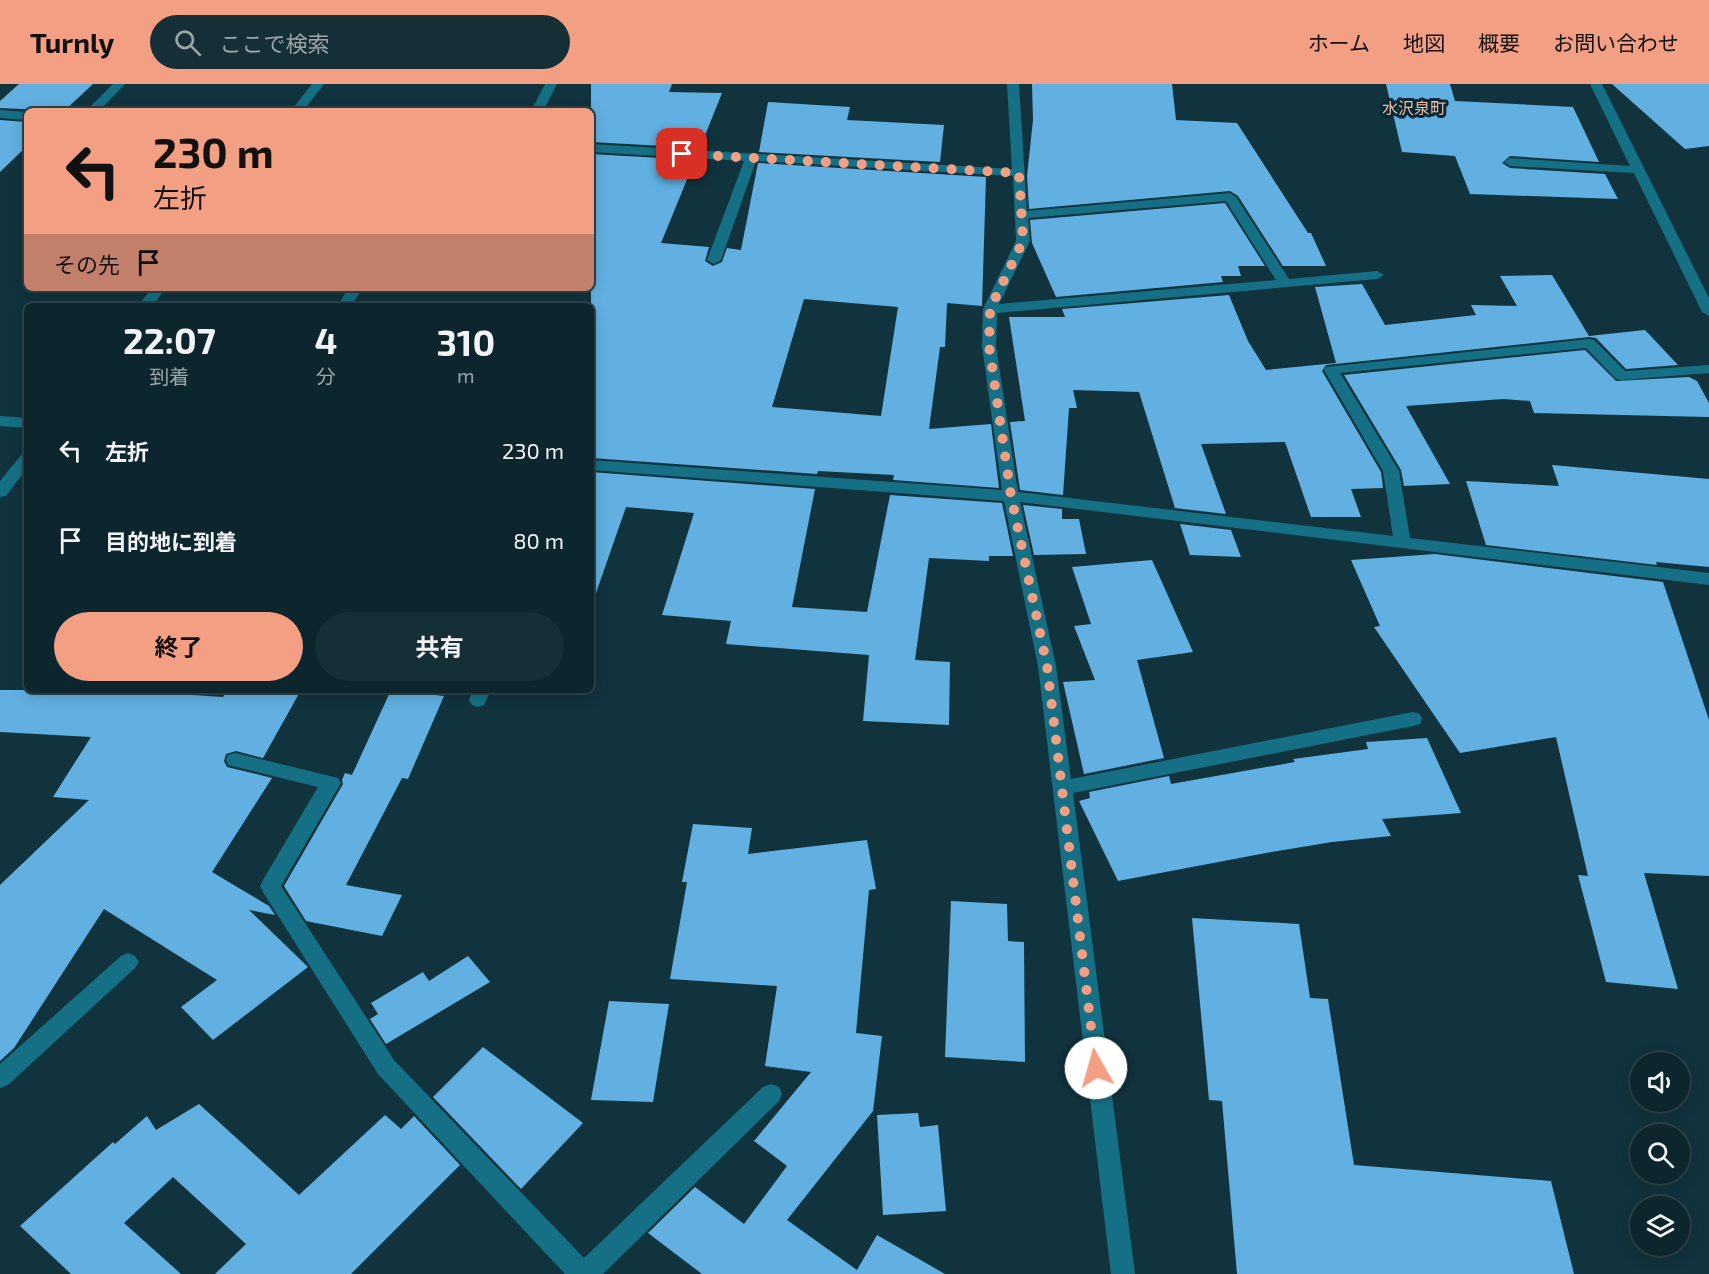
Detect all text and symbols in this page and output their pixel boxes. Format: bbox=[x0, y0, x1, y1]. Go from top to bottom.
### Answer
search box bbox=[150, 15, 570, 69]
text: Turnly bbox=[30, 25, 114, 59]
icon: search bbox=[171, 26, 204, 59]
text: ここで検索 bbox=[219, 30, 329, 56]
text: ホーム bbox=[1308, 30, 1370, 55]
text: 地図 bbox=[1403, 30, 1445, 55]
text: 概要 bbox=[1478, 30, 1520, 55]
text: お問い合わせ bbox=[1553, 30, 1679, 55]
district label: 水沢泉町 bbox=[1382, 98, 1446, 117]
text: 230 m bbox=[153, 126, 274, 176]
pin bbox=[656, 128, 707, 179]
icon: left bbox=[54, 132, 132, 210]
icon: arrive bbox=[665, 137, 698, 170]
text: 左折 bbox=[153, 181, 207, 213]
icon: arrive bbox=[132, 246, 165, 279]
text: その先 bbox=[54, 251, 120, 277]
text: 22:07 bbox=[123, 318, 216, 361]
text: 4 bbox=[315, 318, 338, 361]
text: 310 bbox=[436, 320, 495, 363]
text: m bbox=[457, 363, 475, 387]
text: 到着 bbox=[149, 364, 189, 388]
text: 分 bbox=[316, 364, 336, 388]
icon: left bbox=[54, 434, 87, 467]
text: 230 m bbox=[502, 437, 564, 463]
text: 左折 bbox=[105, 438, 149, 464]
icon: arrive bbox=[54, 524, 87, 557]
text: 80 m bbox=[513, 527, 564, 553]
text: 目的地に到着 bbox=[105, 528, 237, 554]
button: 終了 bbox=[54, 612, 303, 681]
button: 共有 bbox=[315, 612, 564, 681]
position arrow bbox=[1064, 1036, 1128, 1100]
map controls bbox=[1630, 1052, 1690, 1256]
button: sound bbox=[1630, 1052, 1690, 1112]
button: search bbox=[1630, 1124, 1690, 1184]
button: layers bbox=[1630, 1196, 1690, 1256]

